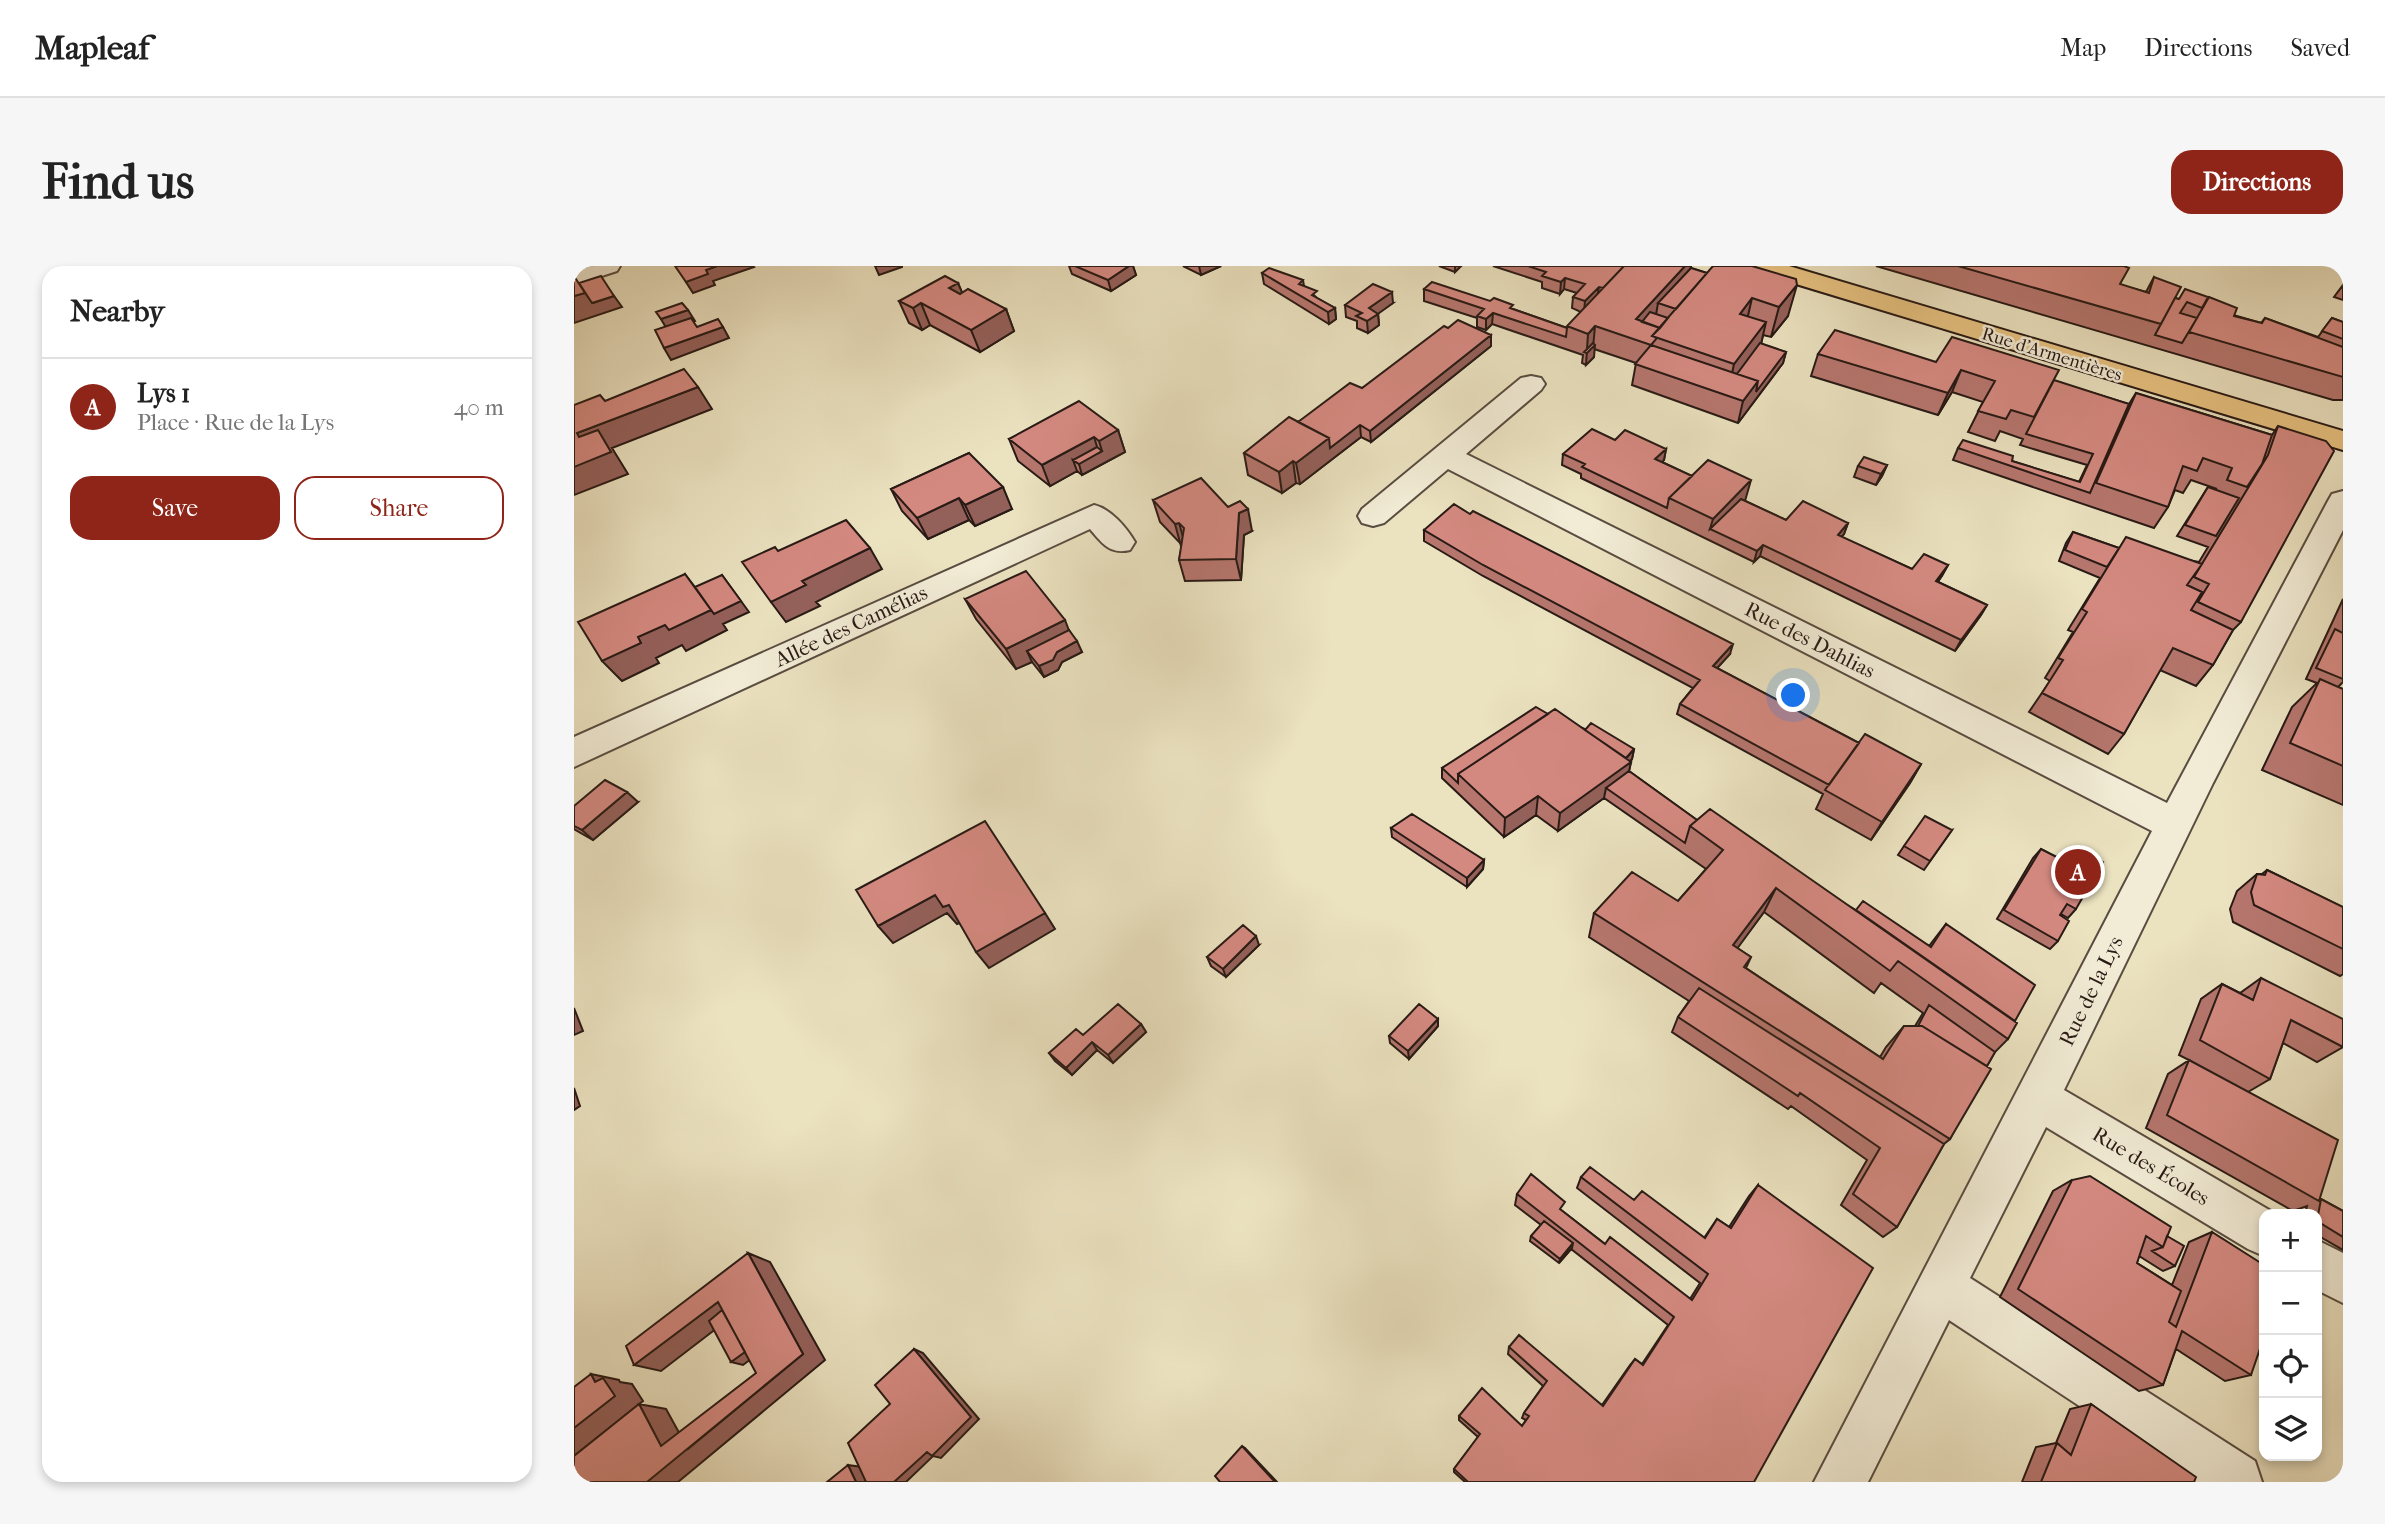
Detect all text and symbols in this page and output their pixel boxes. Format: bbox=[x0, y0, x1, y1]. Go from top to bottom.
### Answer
text: Mapleaf bbox=[35, 29, 149, 68]
text: Map bbox=[2060, 34, 2106, 62]
text: Directions bbox=[2144, 34, 2252, 62]
text: Saved bbox=[2290, 34, 2350, 62]
button: Directions bbox=[2171, 150, 2343, 214]
text: Find us bbox=[42, 153, 194, 211]
text: Nearby bbox=[70, 294, 165, 329]
street label: Rue d'Armentières bbox=[1979, 323, 2125, 386]
text: Lys 1 bbox=[137, 378, 190, 409]
text: A bbox=[86, 394, 100, 421]
text: 40 m bbox=[454, 394, 504, 421]
text: Place · Rue de la Lys bbox=[137, 409, 334, 436]
button: Save bbox=[70, 476, 280, 540]
button: Share bbox=[294, 476, 504, 540]
street label: Allée des Camélias bbox=[770, 580, 931, 672]
street label: Rue des Dahlias bbox=[1741, 597, 1879, 683]
your location bbox=[1776, 678, 1810, 712]
pin: A bbox=[2055, 846, 2101, 898]
street label: Rue de la Lys bbox=[2054, 932, 2128, 1050]
street label: Rue des Écoles bbox=[2088, 1122, 2214, 1210]
map controls bbox=[2259, 1209, 2322, 1461]
button: + bbox=[2259, 1209, 2322, 1272]
button: − bbox=[2259, 1272, 2322, 1335]
button: locate bbox=[2259, 1335, 2322, 1398]
button: layers bbox=[2259, 1398, 2322, 1461]

